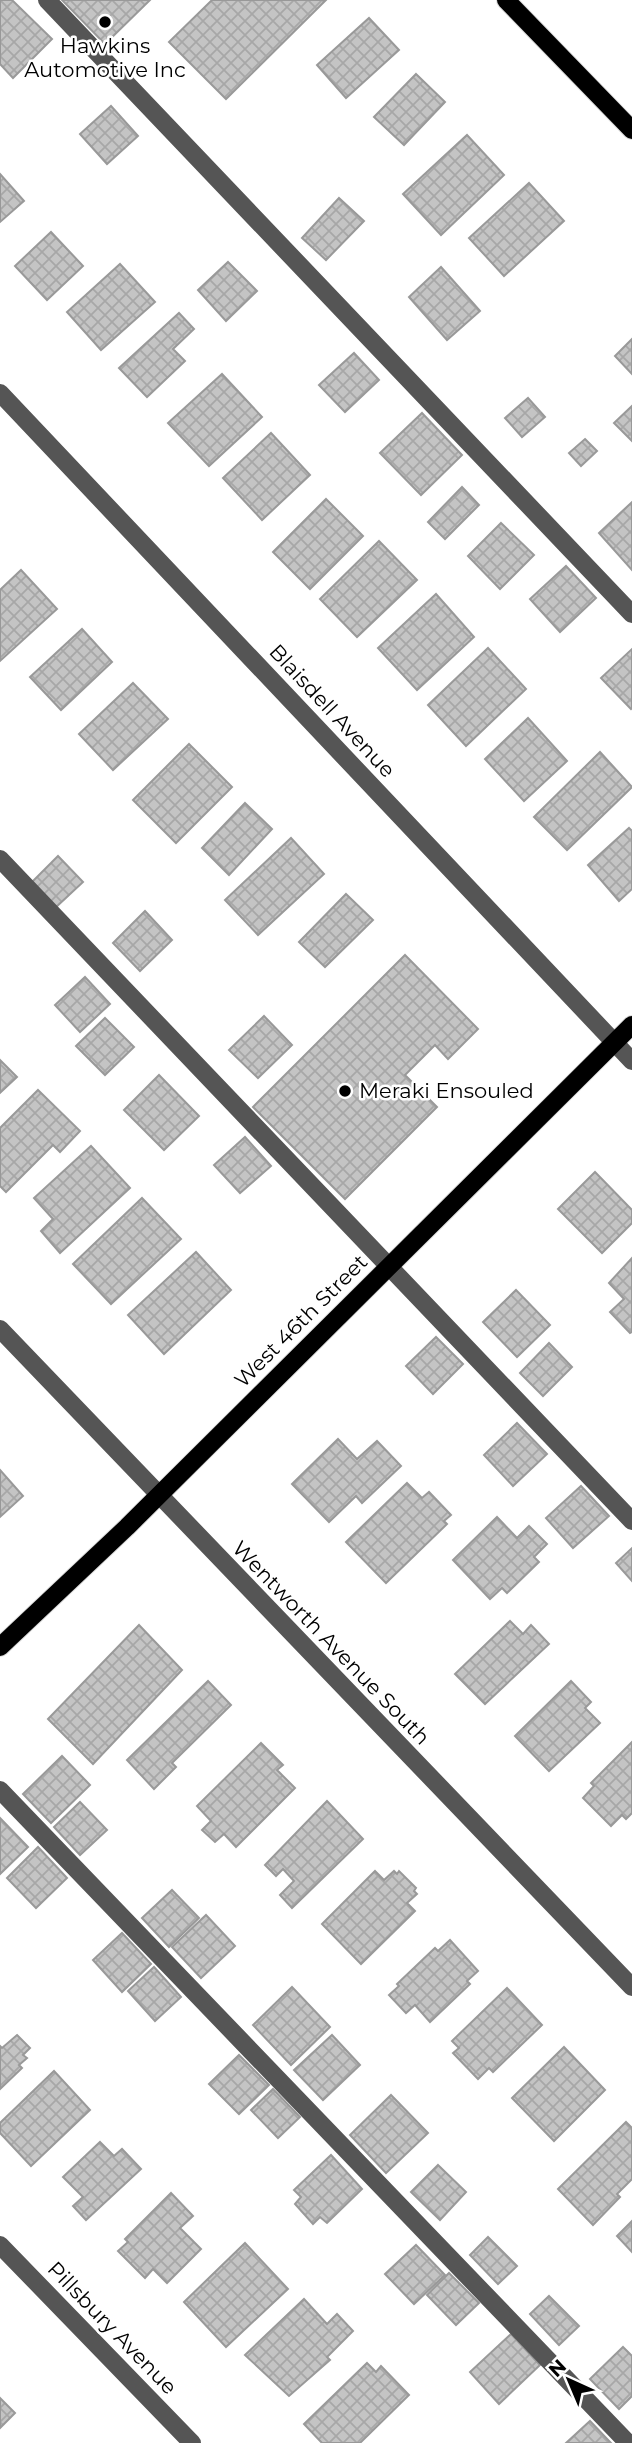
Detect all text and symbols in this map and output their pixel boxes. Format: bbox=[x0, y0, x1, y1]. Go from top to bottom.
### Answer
marker: Hawkins Automotive Inc bbox=[97, 14, 113, 30]
place label: Hawkins Automotive Inc bbox=[24, 33, 186, 82]
street label: Blaisdell Avenue bbox=[264, 639, 400, 782]
place label: Meraki Ensouled bbox=[359, 1078, 534, 1103]
marker: Meraki Ensouled bbox=[337, 1083, 353, 1099]
street label: West 46th Street bbox=[229, 1249, 372, 1392]
street label: Wentworth Avenue South bbox=[227, 1536, 435, 1750]
street label: Pillsbury Avenue bbox=[43, 2256, 182, 2399]
north arrow bbox=[534, 2345, 604, 2415]
text: N bbox=[544, 2355, 571, 2382]

